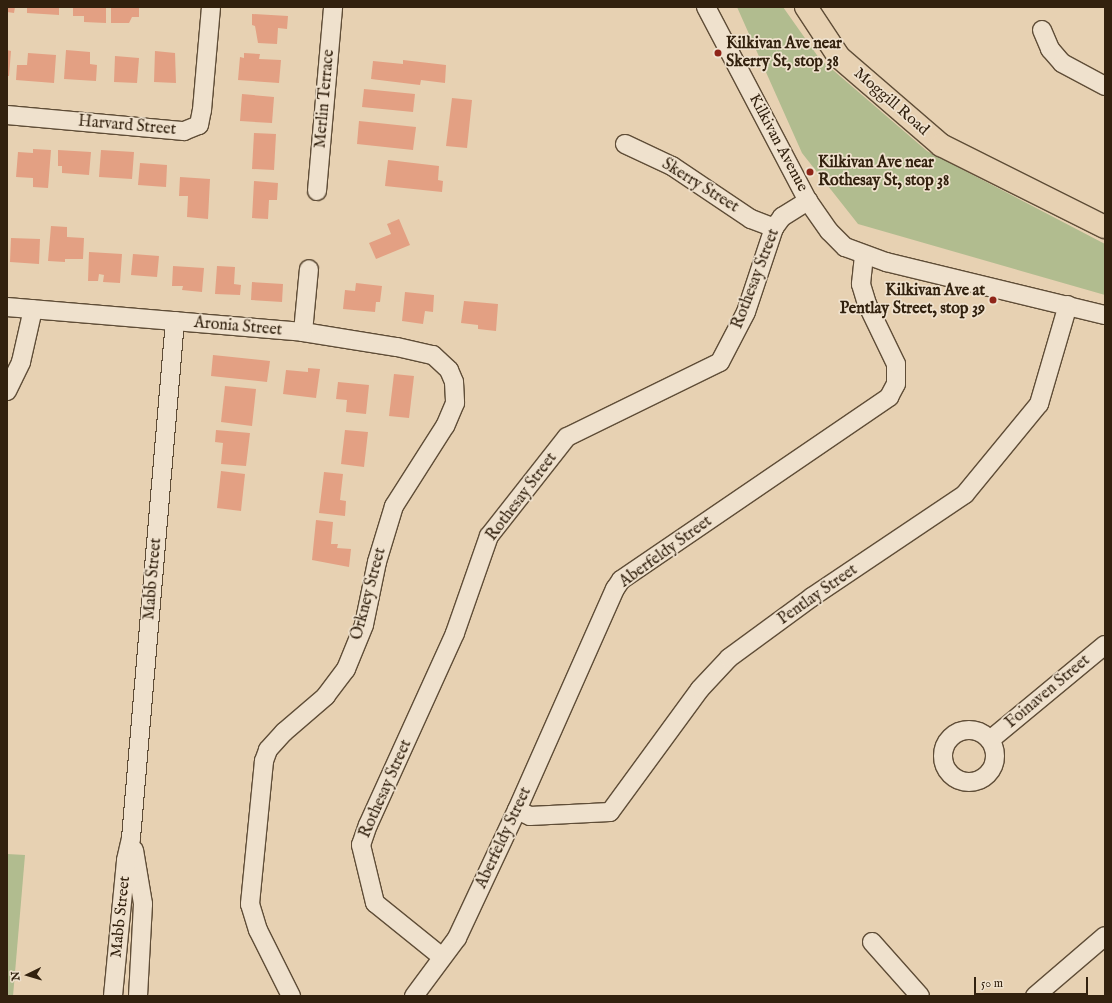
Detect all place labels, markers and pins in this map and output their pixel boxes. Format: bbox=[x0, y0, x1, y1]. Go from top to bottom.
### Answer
place label: Kilkivan Ave near Skerry St, stop 38 bbox=[726, 34, 842, 72]
marker: Kilkivan Ave near Skerry St, stop 38 bbox=[713, 48, 723, 58]
place label: Kilkivan Ave near Rothesay St, stop 38 bbox=[818, 153, 949, 191]
marker: Kilkivan Ave near Rothesay St, stop 38 bbox=[805, 167, 815, 177]
place label: Kilkivan Ave at Pentlay Street, stop 39 bbox=[840, 281, 985, 319]
marker: Kilkivan Ave at Pentlay Street, stop 39 bbox=[988, 295, 998, 305]

